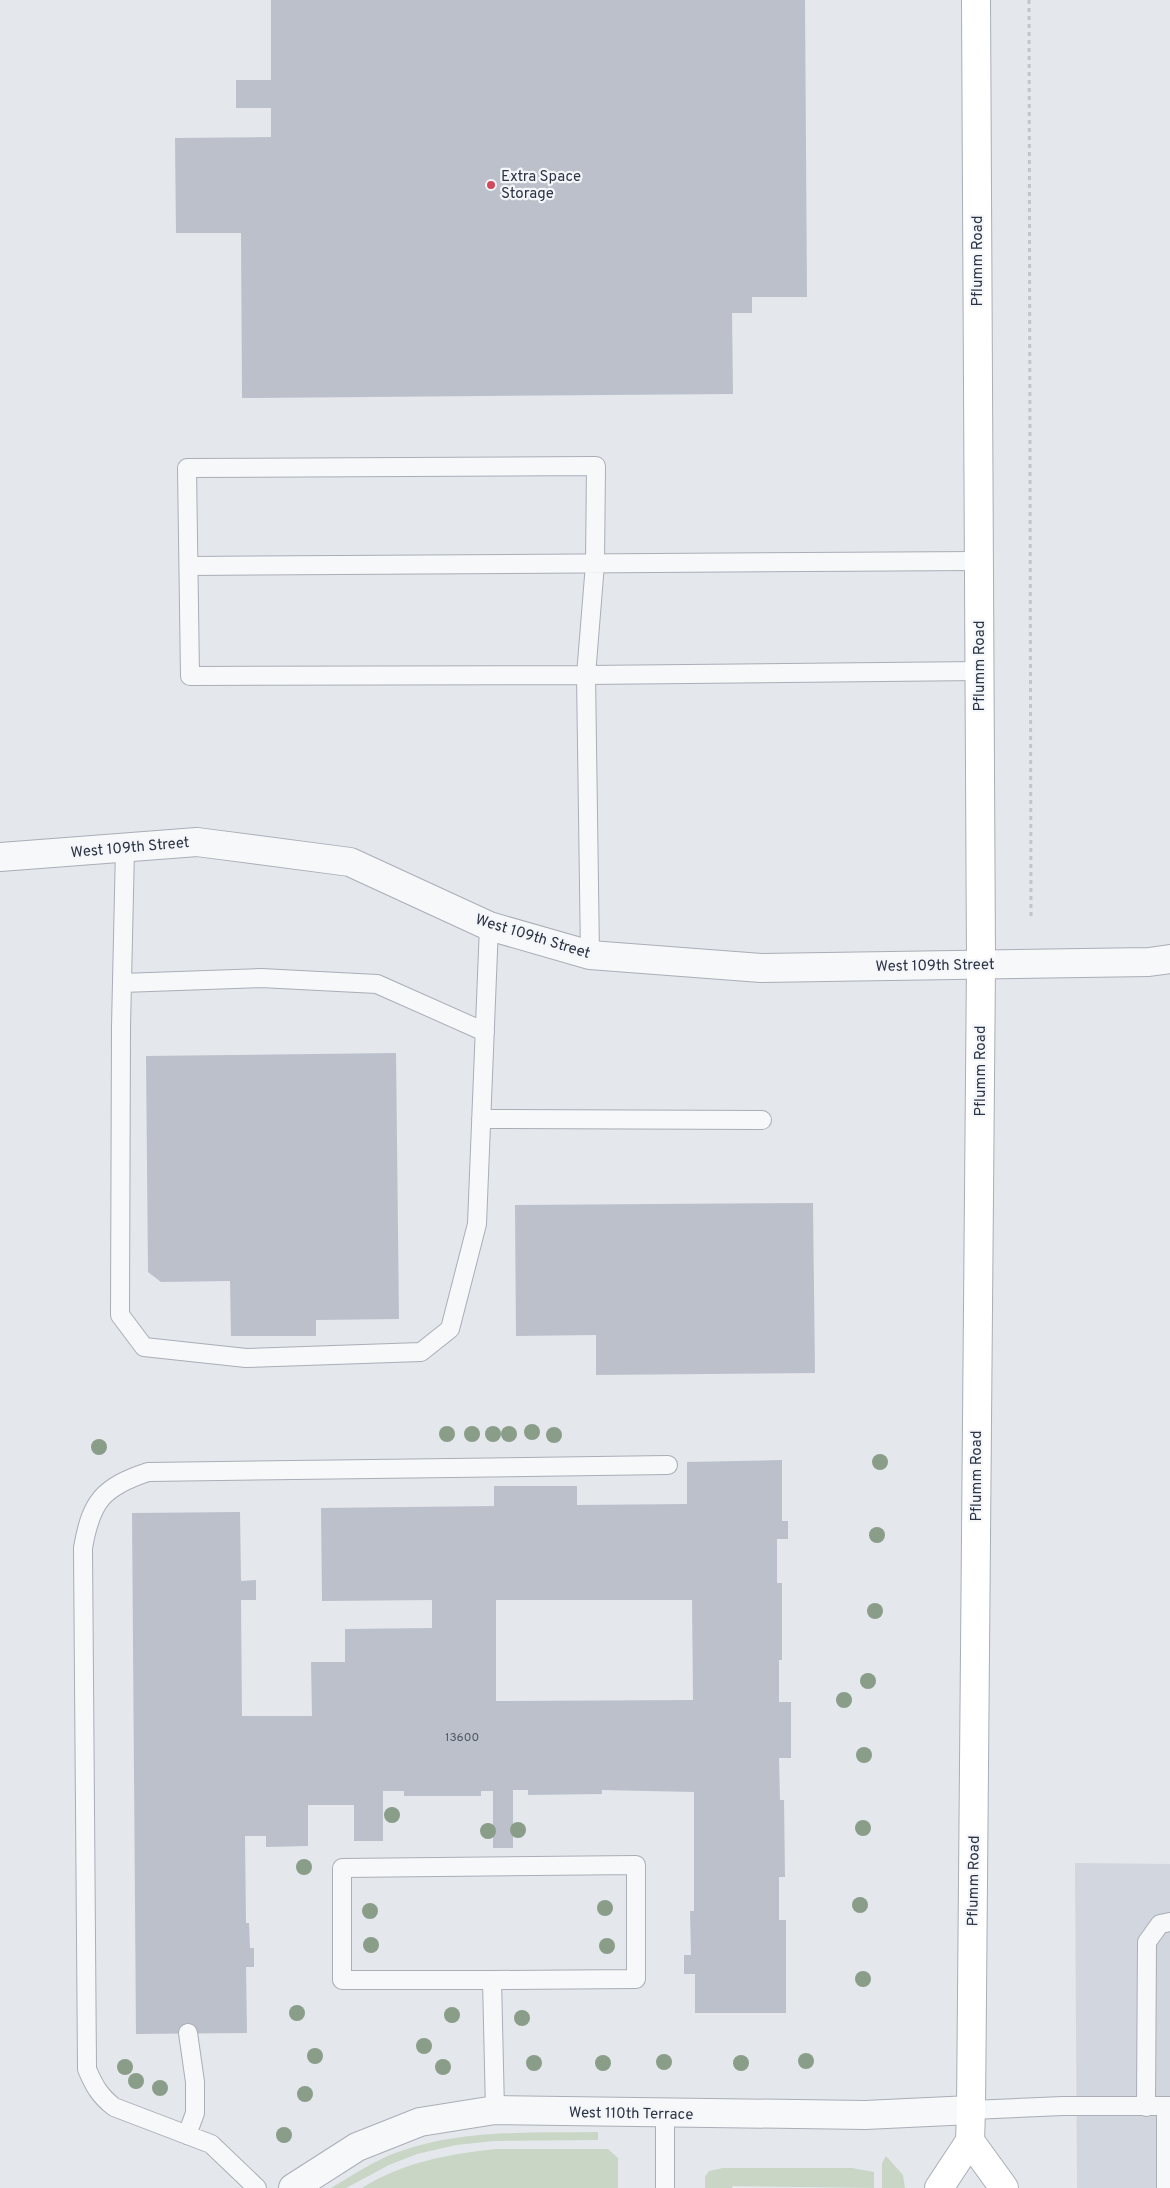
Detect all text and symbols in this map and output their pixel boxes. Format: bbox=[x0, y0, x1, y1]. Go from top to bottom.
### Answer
place label: Extra Space Storage bbox=[501, 168, 581, 204]
marker: Extra Space Storage bbox=[485, 179, 497, 191]
street label: Pflumm Road bbox=[969, 216, 988, 306]
street label: Pflumm Road bbox=[971, 621, 990, 711]
street label: West 109th Street bbox=[70, 834, 190, 863]
street label: West 109th Street bbox=[473, 911, 592, 964]
street label: West 109th Street bbox=[875, 956, 995, 977]
street label: Pflumm Road bbox=[972, 1026, 991, 1116]
street label: Pflumm Road bbox=[968, 1431, 987, 1521]
house number: 13600 bbox=[445, 1730, 479, 1746]
street label: Pflumm Road bbox=[964, 1835, 985, 1927]
street label: West 110th Terrace bbox=[569, 2104, 693, 2125]

